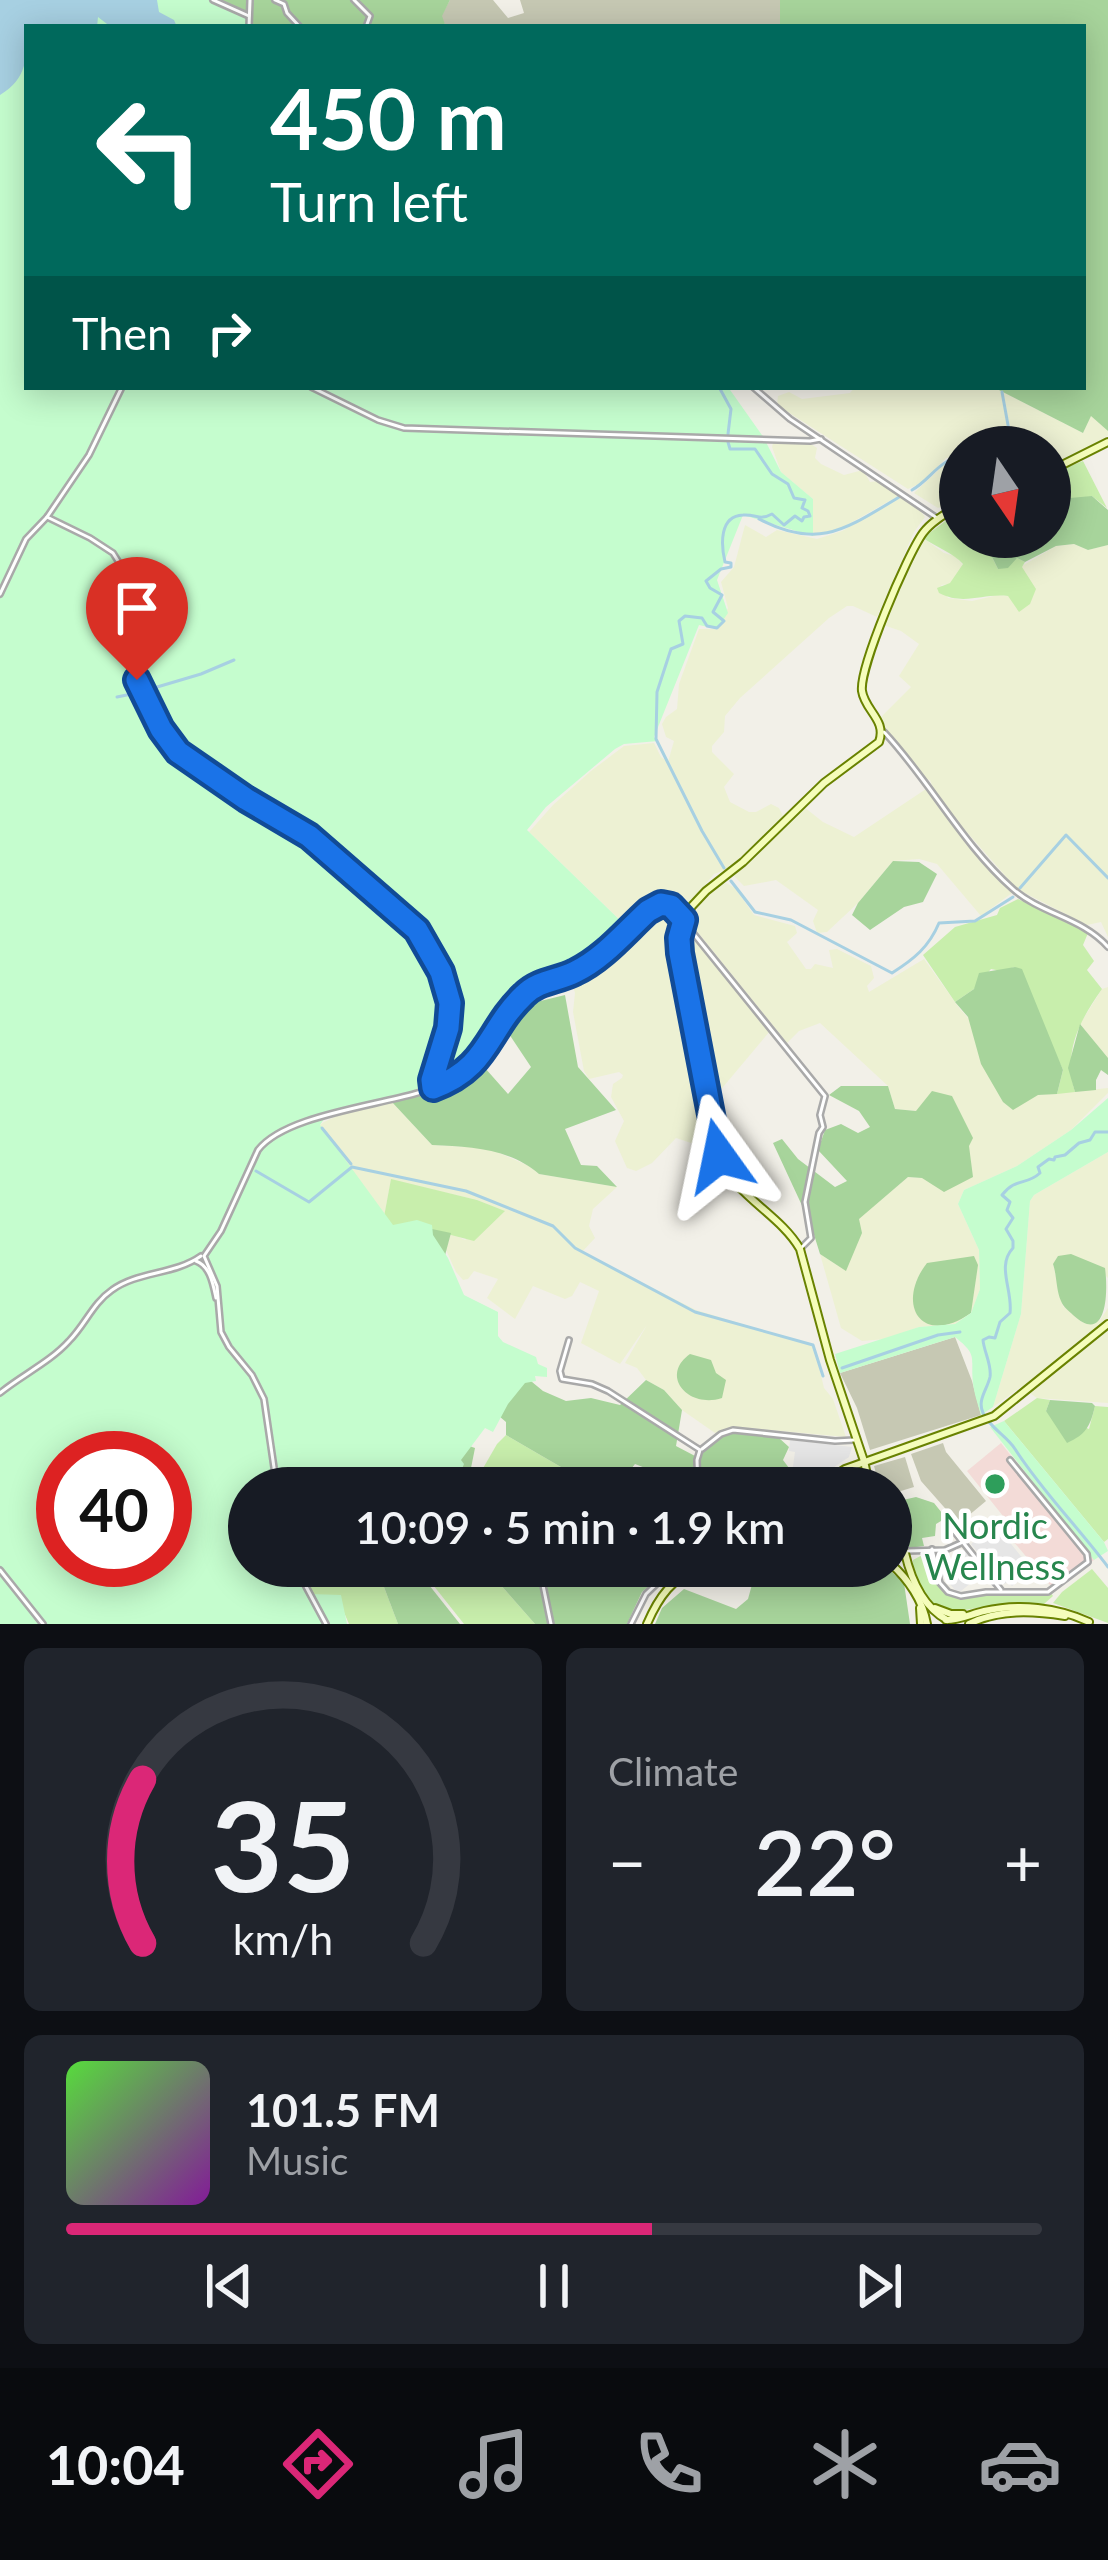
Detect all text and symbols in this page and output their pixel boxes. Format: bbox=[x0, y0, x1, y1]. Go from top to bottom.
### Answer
text: 450 m bbox=[270, 67, 507, 168]
icon: left bbox=[72, 72, 228, 228]
text: Turn left bbox=[270, 169, 468, 234]
icon: right bbox=[196, 300, 262, 366]
text: Then bbox=[72, 306, 172, 360]
north arrow bbox=[939, 426, 1071, 558]
map controls bbox=[939, 426, 1071, 558]
pin bbox=[86, 557, 188, 680]
icon: arrive bbox=[104, 575, 170, 641]
position arrow bbox=[656, 1093, 782, 1219]
speed limit sign: 40 bbox=[36, 1431, 192, 1587]
marker: Nordic Wellness bbox=[982, 1471, 1008, 1497]
text: 10:09 · 5 min · 1.9 km bbox=[355, 1500, 785, 1554]
place label: Nordic Wellness bbox=[924, 1503, 1066, 1588]
text: Climate bbox=[608, 1748, 738, 1794]
text: 35 bbox=[211, 1769, 355, 1919]
text: 22° bbox=[754, 1807, 896, 1915]
text: − bbox=[608, 1822, 646, 1901]
text: + bbox=[1004, 1822, 1042, 1901]
text: km/h bbox=[233, 1912, 333, 1963]
text: 101.5 FM bbox=[246, 2083, 440, 2137]
text: Music bbox=[246, 2137, 348, 2183]
icon: previous bbox=[196, 2253, 262, 2319]
icon: pause bbox=[521, 2253, 587, 2319]
icon: next bbox=[846, 2253, 912, 2319]
icon: directions bbox=[276, 2422, 360, 2506]
icon: music bbox=[452, 2422, 536, 2506]
icon: phone bbox=[627, 2422, 711, 2506]
icon: climate bbox=[803, 2422, 887, 2506]
icon: car bbox=[978, 2422, 1062, 2506]
text: 10:04 bbox=[46, 2432, 185, 2497]

